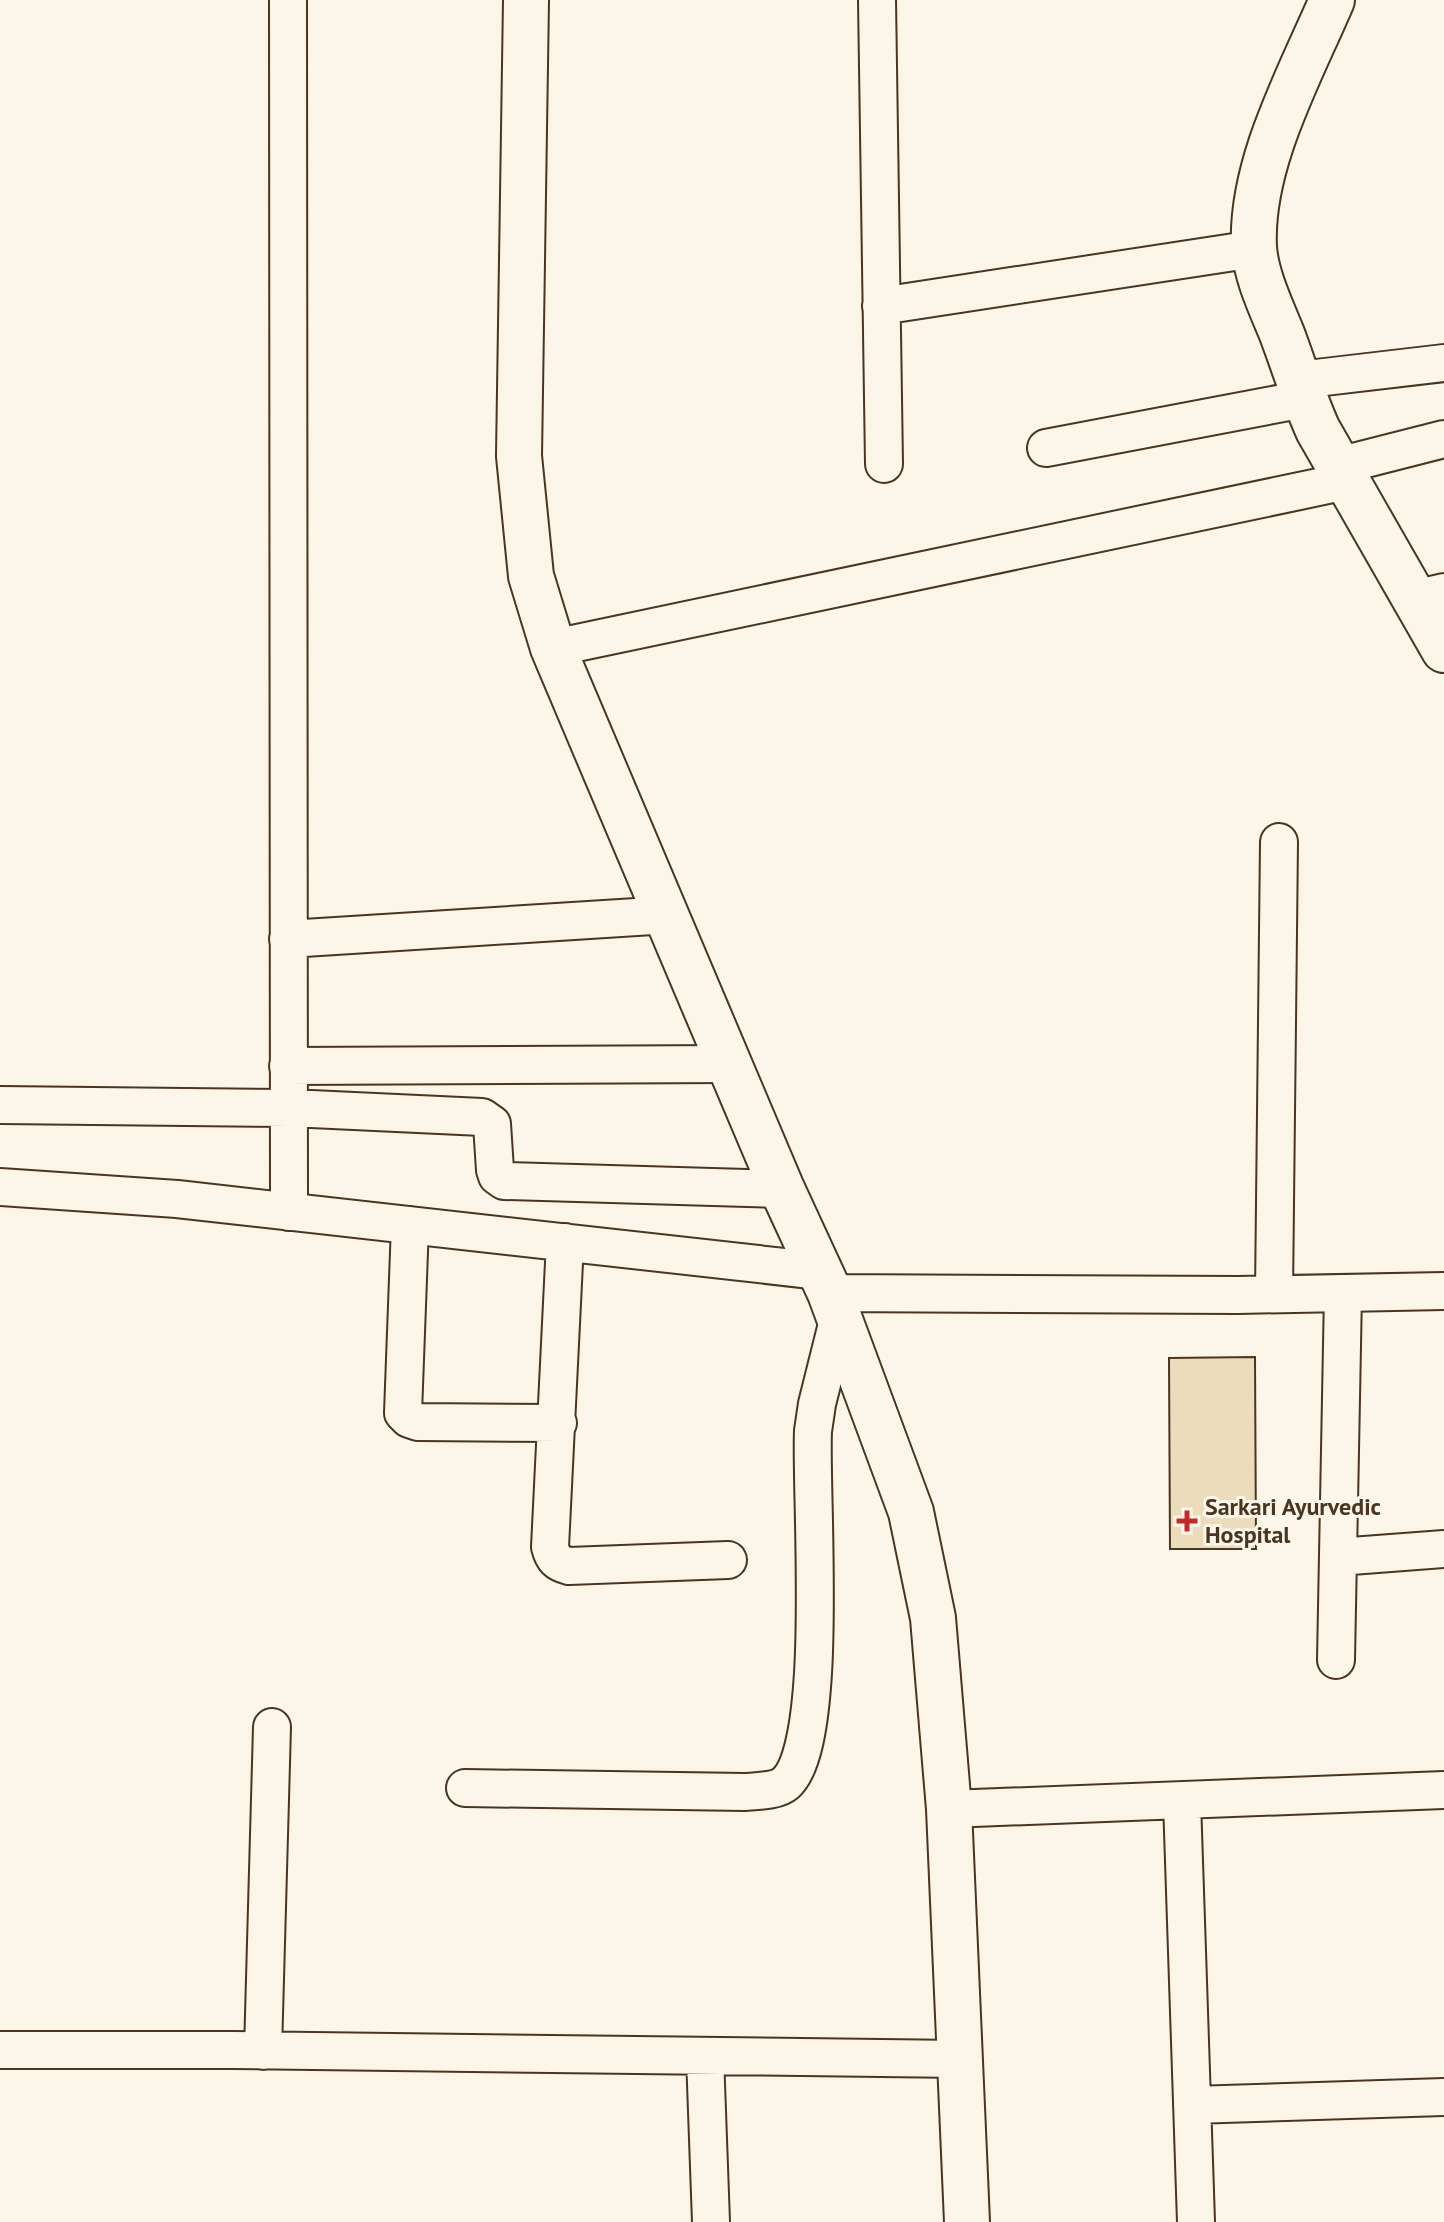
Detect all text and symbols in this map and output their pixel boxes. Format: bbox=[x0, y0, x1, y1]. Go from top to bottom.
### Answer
place label: Sarkari Ayurvedic Hospital bbox=[1205, 1491, 1381, 1550]
marker: Sarkari Ayurvedic Hospital bbox=[1176, 1510, 1198, 1532]

